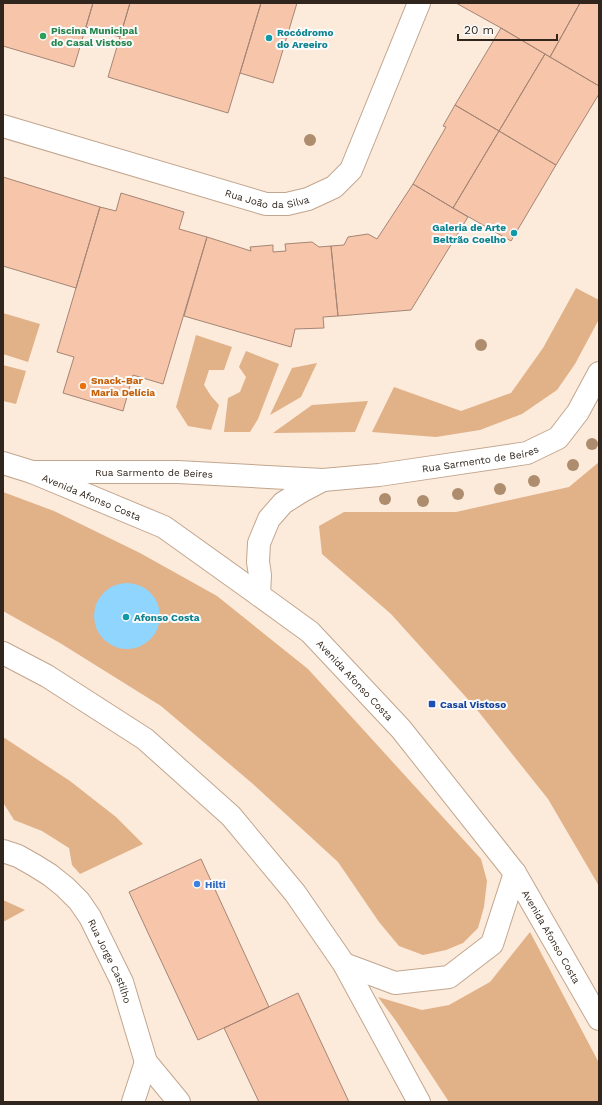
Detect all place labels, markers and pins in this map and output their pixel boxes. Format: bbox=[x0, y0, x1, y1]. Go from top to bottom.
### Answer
place label: Piscina Municipal do Casal Vistoso bbox=[51, 25, 138, 48]
place label: Rocódromo do Areeiro bbox=[277, 27, 333, 50]
marker: Piscina Municipal do Casal Vistoso bbox=[38, 31, 48, 41]
marker: Rocódromo do Areeiro bbox=[264, 33, 274, 43]
place label: Galeria de Arte Beltrão Coelho bbox=[432, 222, 506, 245]
marker: Galeria de Arte Beltrão Coelho bbox=[509, 228, 519, 238]
place label: Snack-Bar Maria Delícia bbox=[91, 375, 155, 398]
marker: Snack-Bar Maria Delícia bbox=[78, 381, 88, 391]
marker: Afonso Costa bbox=[121, 612, 131, 622]
place label: Afonso Costa bbox=[134, 612, 200, 623]
marker: Casal Vistoso bbox=[427, 699, 437, 709]
place label: Casal Vistoso bbox=[440, 699, 506, 710]
marker: Hilti bbox=[192, 879, 202, 889]
place label: Hilti bbox=[205, 879, 226, 890]

